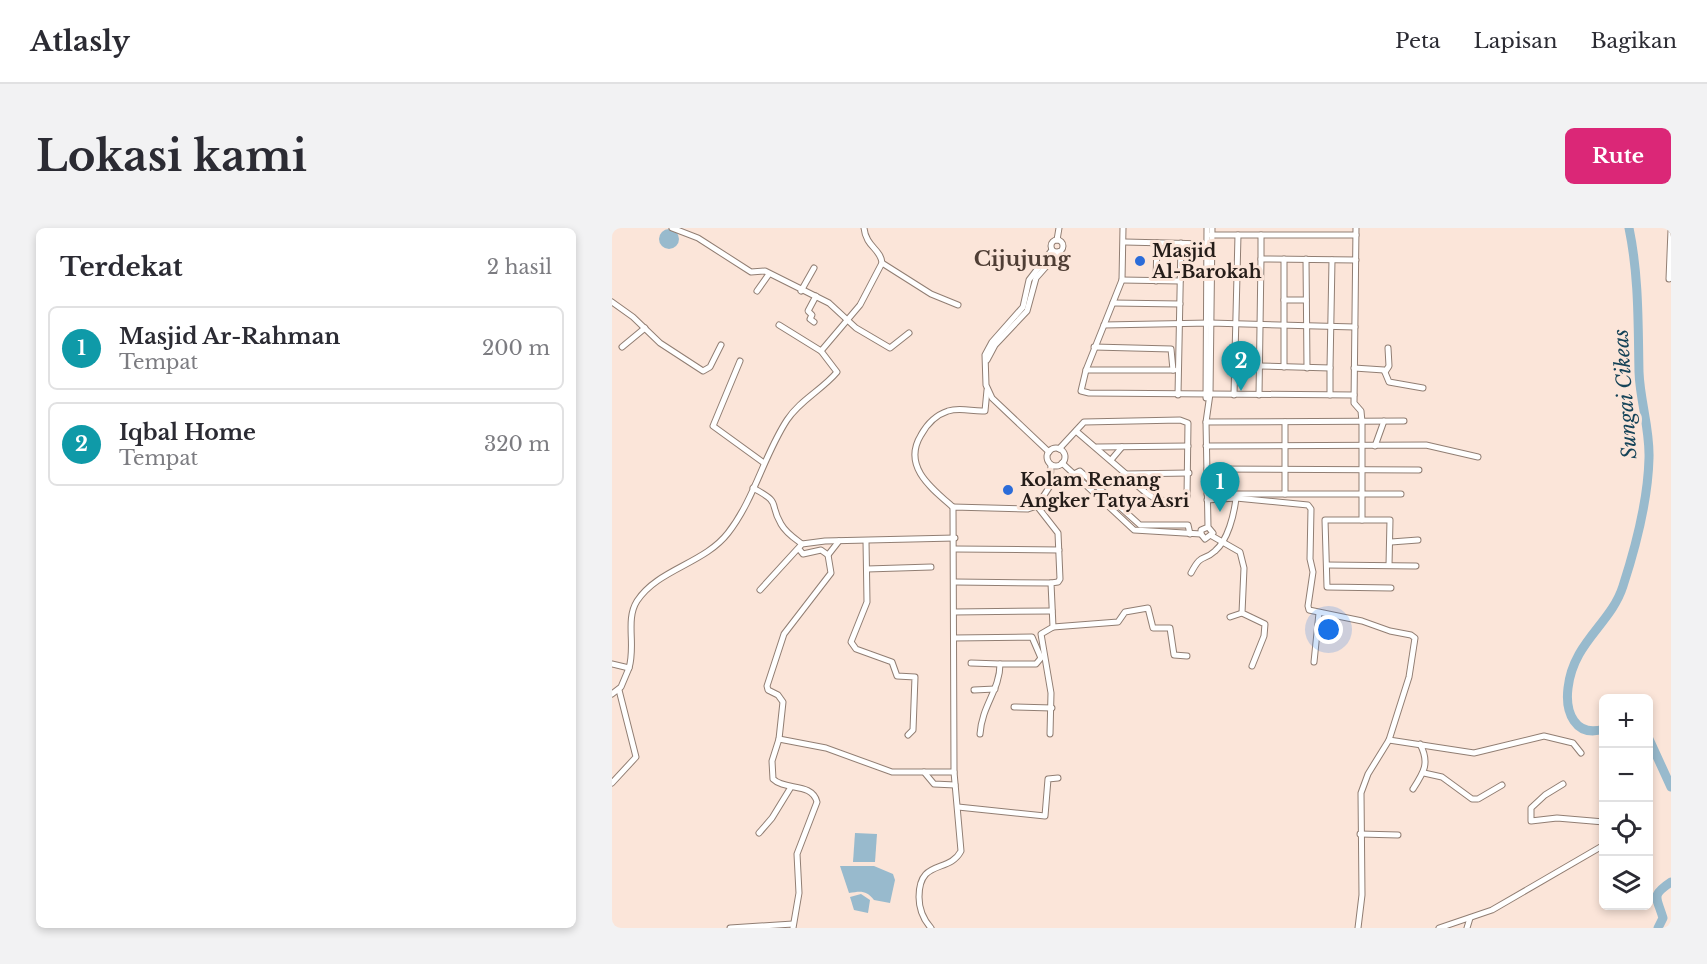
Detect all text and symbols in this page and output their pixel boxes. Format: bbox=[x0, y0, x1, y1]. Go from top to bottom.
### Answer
text: Atlasly bbox=[30, 24, 130, 59]
text: Peta bbox=[1395, 28, 1441, 54]
text: Lapisan bbox=[1474, 28, 1557, 54]
text: Bagikan bbox=[1590, 28, 1677, 54]
button: Rute bbox=[1565, 128, 1671, 184]
text: Lokasi kami bbox=[36, 130, 307, 182]
place label: Masjid Al-Barokah bbox=[1151, 240, 1262, 283]
district label: Cijujung bbox=[974, 246, 1071, 272]
text: Terdekat bbox=[60, 251, 183, 283]
marker: Masjid Al-Barokah bbox=[1133, 254, 1147, 268]
text: 2 hasil bbox=[487, 255, 552, 279]
text: Masjid Ar-Rahman bbox=[119, 323, 340, 350]
water label: Sungai Cikeas bbox=[1608, 328, 1642, 460]
text: 1 bbox=[77, 336, 86, 360]
text: 200 m bbox=[482, 336, 550, 360]
pin: 2 bbox=[1222, 342, 1260, 391]
text: Tempat bbox=[119, 350, 198, 374]
text: Iqbal Home bbox=[119, 419, 256, 446]
text: 2 bbox=[75, 432, 88, 456]
text: 320 m bbox=[484, 432, 550, 456]
text: Tempat bbox=[119, 446, 198, 470]
pin: 1 bbox=[1200, 462, 1240, 512]
place label: Kolam Renang Angker Tatya Asri bbox=[1019, 469, 1190, 512]
marker: Kolam Renang Angker Tatya Asri bbox=[1001, 483, 1015, 497]
your location bbox=[1314, 615, 1343, 644]
map controls bbox=[1599, 694, 1653, 910]
button: + bbox=[1599, 694, 1653, 748]
button: − bbox=[1599, 748, 1653, 802]
button: locate bbox=[1599, 802, 1653, 856]
button: layers bbox=[1599, 856, 1653, 910]

